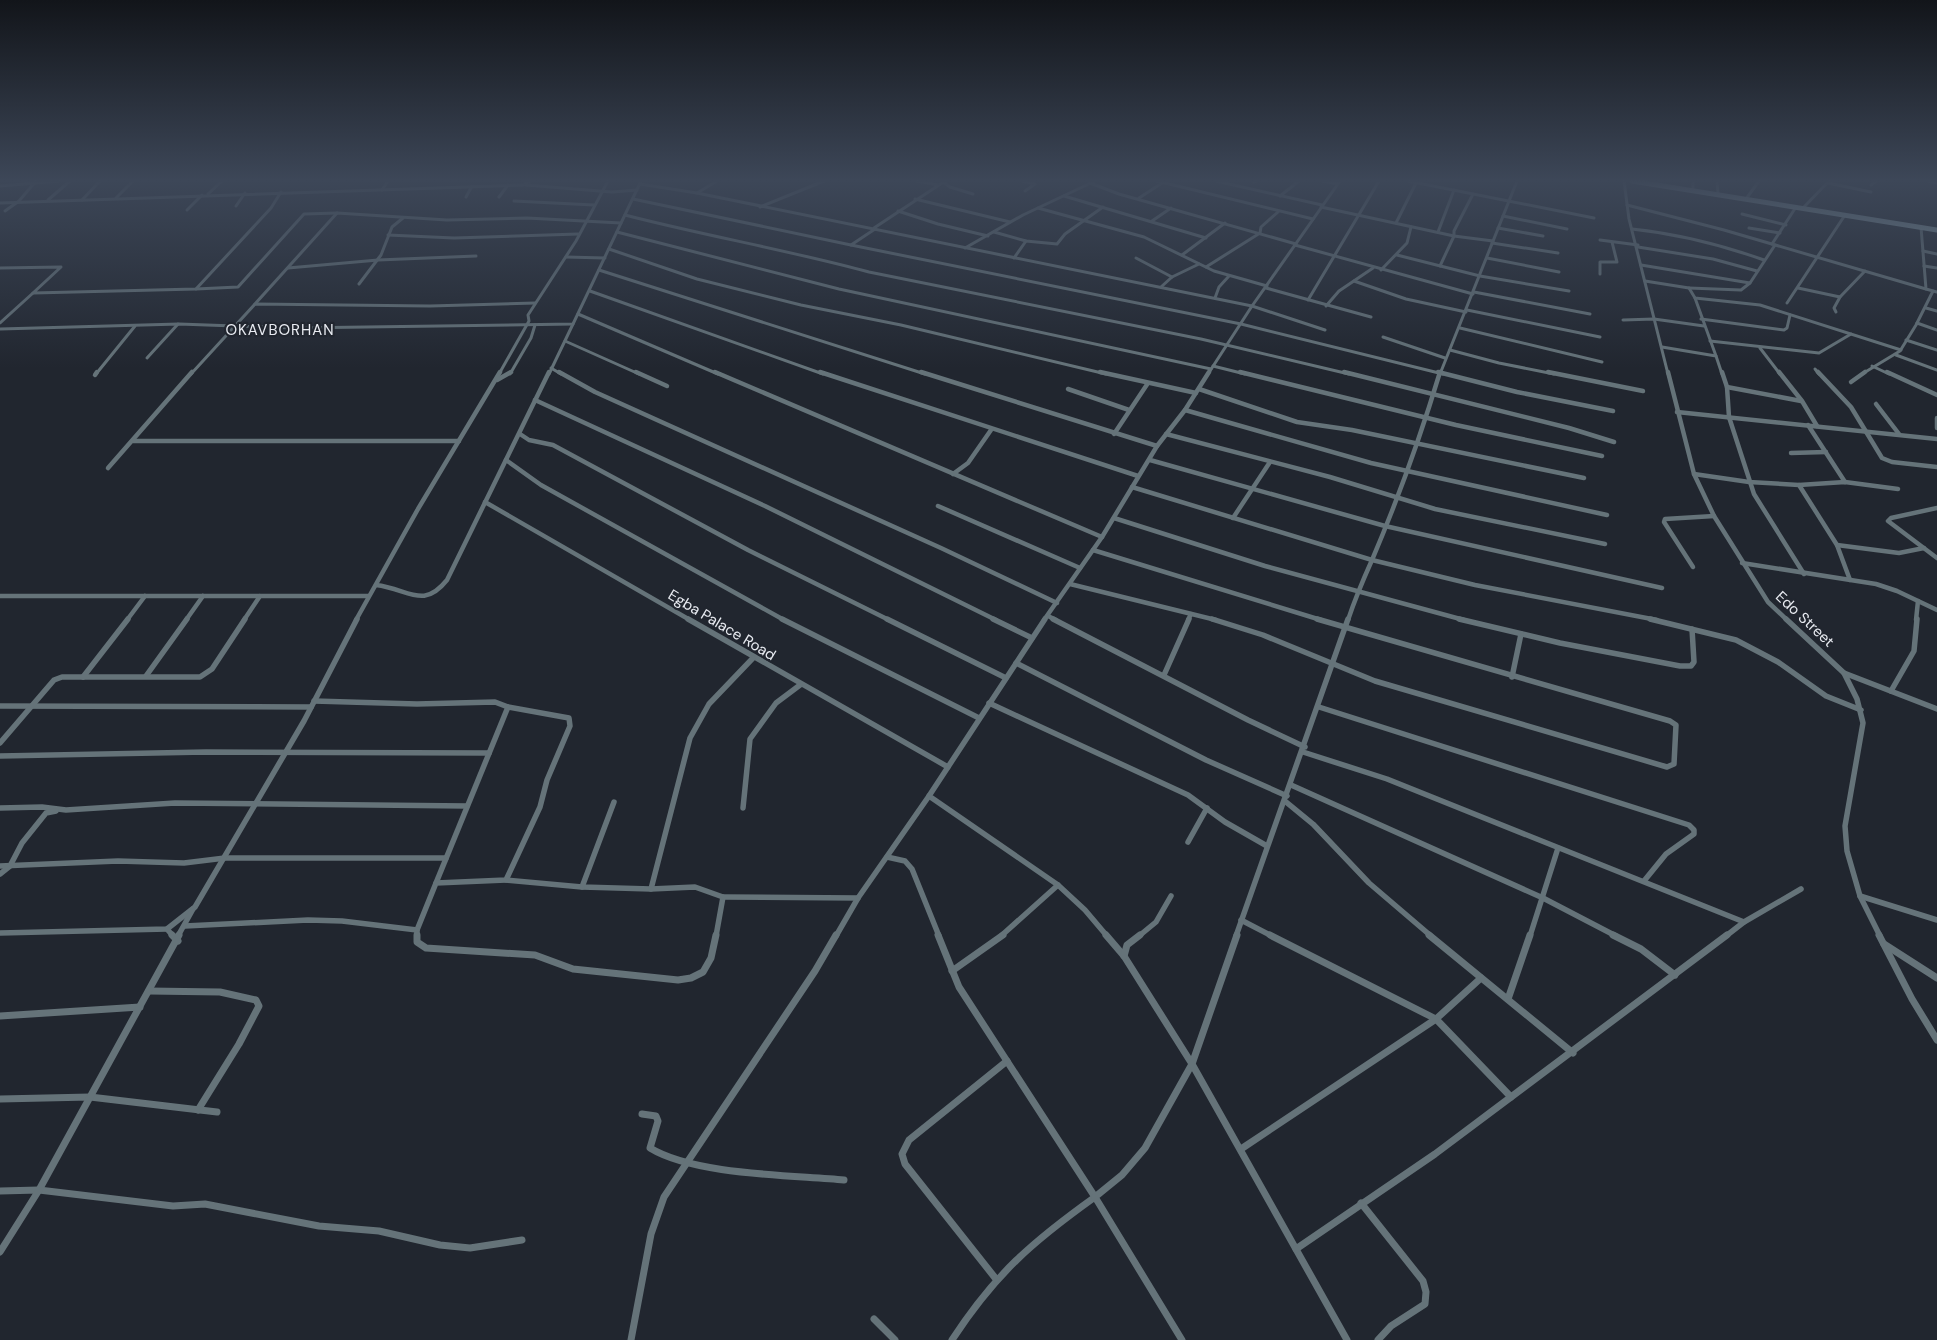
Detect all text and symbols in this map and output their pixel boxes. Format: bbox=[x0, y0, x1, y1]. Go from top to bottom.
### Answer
district label: OKAVBORHAN bbox=[225, 320, 335, 340]
street label: Egba Palace Road bbox=[664, 585, 780, 665]
street label: Edo Street bbox=[1771, 587, 1839, 651]

